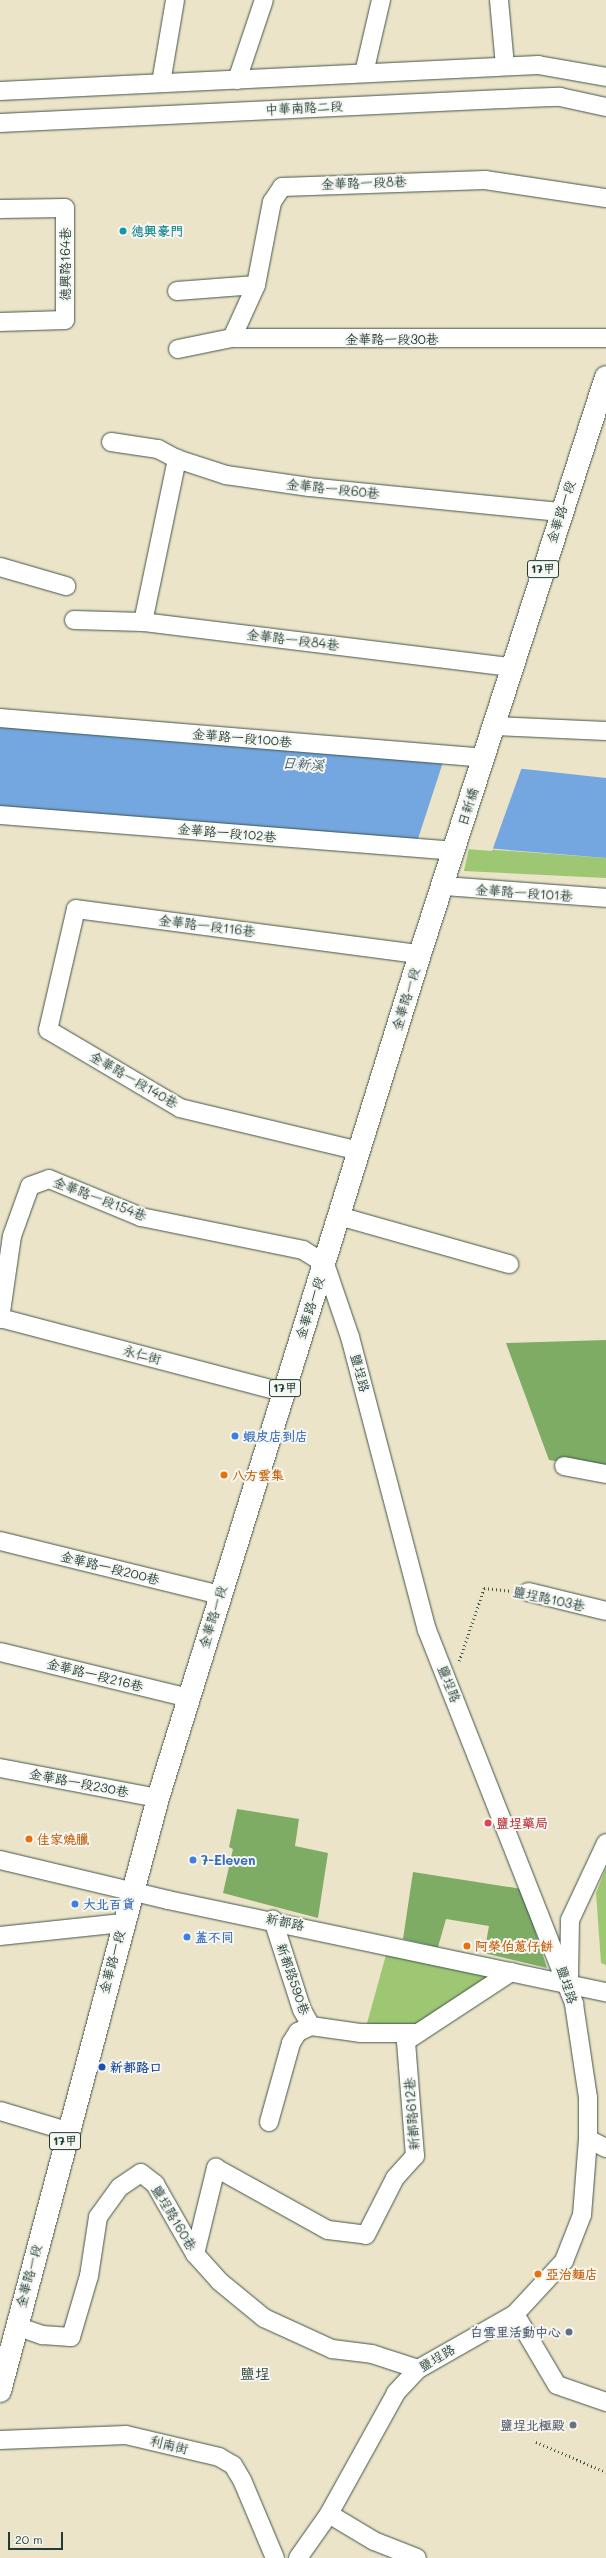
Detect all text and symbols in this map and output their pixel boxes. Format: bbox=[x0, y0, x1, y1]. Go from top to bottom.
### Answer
street label: 中華南路二段 bbox=[265, 98, 343, 118]
street label: 金華路一段8巷 bbox=[321, 174, 407, 192]
place label: 德興豪門 bbox=[131, 223, 183, 239]
marker: 德興豪門 bbox=[118, 226, 128, 236]
street label: 德興路164巷 bbox=[57, 227, 73, 301]
street label: 金華路一段30巷 bbox=[345, 331, 439, 347]
street label: 金華路一段60巷 bbox=[286, 476, 380, 502]
street label: 金華路一段 bbox=[544, 479, 578, 545]
road number: 17甲 bbox=[527, 559, 559, 579]
street label: 金華路一段84巷 bbox=[246, 627, 340, 653]
street label: 金華路一段100巷 bbox=[192, 726, 292, 750]
water label: 日新溪 bbox=[281, 754, 325, 774]
street label: 日新橋 bbox=[455, 786, 481, 828]
street label: 金華路一段102巷 bbox=[177, 821, 277, 845]
street label: 金華路一段101巷 bbox=[475, 882, 573, 904]
street label: 金華路一段116巷 bbox=[158, 912, 256, 940]
street label: 金華路一段 bbox=[389, 966, 423, 1032]
street label: 金華路一段140巷 bbox=[87, 1048, 181, 1112]
street label: 金華路一段154巷 bbox=[51, 1174, 149, 1224]
street label: 金華路一段 bbox=[293, 1275, 327, 1341]
street label: 永仁街 bbox=[121, 1343, 163, 1367]
street label: 鹽埕路 bbox=[347, 1352, 373, 1394]
road number: 17甲 bbox=[269, 1378, 301, 1398]
place label: 蝦皮店到店 bbox=[243, 1428, 308, 1444]
marker: 蝦皮店到店 bbox=[230, 1431, 240, 1441]
place label: 八方雲集 bbox=[232, 1467, 284, 1483]
marker: 八方雲集 bbox=[219, 1470, 229, 1480]
street label: 金華路一段200巷 bbox=[59, 1548, 161, 1588]
street label: 金華路一段 bbox=[196, 1584, 230, 1650]
street label: 鹽埕路103巷 bbox=[511, 1584, 587, 1614]
street label: 金華路一段216巷 bbox=[45, 1655, 145, 1695]
street label: 鹽埕路 bbox=[434, 1663, 464, 1705]
street label: 金華路一段230巷 bbox=[28, 1766, 130, 1800]
place label: 鹽埕藥局 bbox=[496, 1815, 548, 1831]
marker: 鹽埕藥局 bbox=[483, 1818, 493, 1828]
place label: 佳家燒臘 bbox=[37, 1831, 89, 1847]
marker: 佳家燒臘 bbox=[24, 1834, 34, 1844]
place label: 7-Eleven bbox=[201, 1852, 256, 1868]
marker: 7-Eleven bbox=[188, 1855, 198, 1865]
place label: 大北百貨 bbox=[83, 1896, 135, 1912]
marker: 大北百貨 bbox=[70, 1899, 80, 1909]
street label: 新都路 bbox=[264, 1910, 306, 1934]
street label: 金華路一段 bbox=[96, 1929, 128, 1995]
place label: 蓋不同 bbox=[195, 1929, 234, 1945]
marker: 蓋不同 bbox=[182, 1932, 192, 1942]
place label: 阿榮伯蔥仔餅 bbox=[475, 1938, 553, 1954]
street label: 新都路590巷 bbox=[273, 1941, 313, 2017]
marker: 阿榮伯蔥仔餅 bbox=[462, 1941, 472, 1951]
street label: 鹽埕路 bbox=[554, 1964, 580, 2006]
place label: 新都路口 bbox=[110, 2059, 162, 2075]
marker: 新都路口 bbox=[97, 2062, 107, 2072]
street label: 新都路612巷 bbox=[402, 2077, 422, 2151]
road number: 17甲 bbox=[49, 2131, 81, 2151]
street label: 鹽埕路160巷 bbox=[148, 2182, 200, 2254]
street label: 金華路一段 bbox=[13, 2243, 45, 2309]
place label: 亞治麵店 bbox=[546, 2266, 598, 2282]
marker: 亞治麵店 bbox=[533, 2269, 543, 2279]
place label: 白雪里活動中心 bbox=[470, 2324, 561, 2340]
marker: 白雪里活動中心 bbox=[564, 2327, 574, 2337]
street label: 鹽埕路 bbox=[416, 2341, 458, 2375]
district label: 鹽埕 bbox=[240, 2365, 270, 2383]
place label: 鹽埕北極殿 bbox=[500, 2417, 565, 2433]
marker: 鹽埕北極殿 bbox=[568, 2420, 578, 2430]
street label: 利南街 bbox=[148, 2433, 190, 2457]
scale bar bbox=[10, 2524, 65, 2550]
text: 20 m bbox=[15, 2531, 43, 2547]

